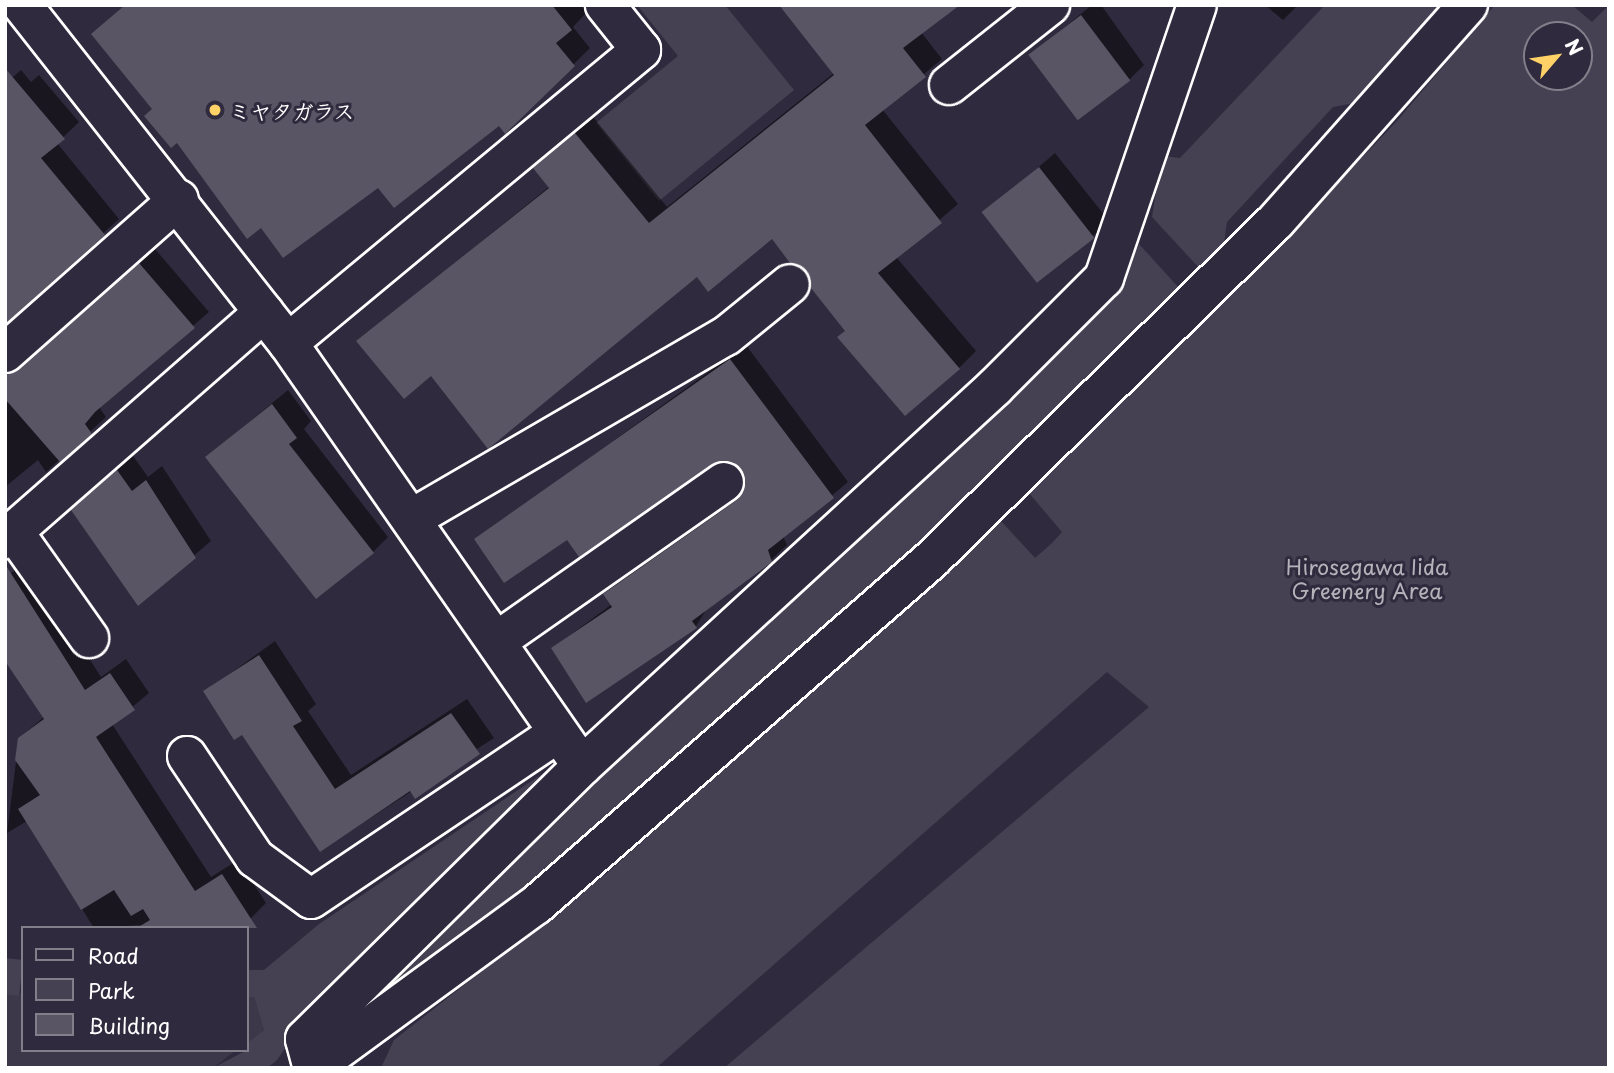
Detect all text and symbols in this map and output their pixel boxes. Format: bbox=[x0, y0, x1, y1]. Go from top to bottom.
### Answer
north arrow bbox=[1523, 21, 1593, 91]
text: N bbox=[1559, 33, 1591, 60]
place label: ミヤタガラス bbox=[229, 97, 355, 123]
marker: ミヤタガラス bbox=[207, 102, 223, 118]
park label: Hirosegawa Iida Greenery Area bbox=[1285, 553, 1449, 603]
legend bbox=[21, 926, 248, 1052]
text: Road bbox=[88, 939, 139, 971]
text: Park bbox=[88, 974, 135, 1006]
text: Building bbox=[88, 1009, 170, 1041]

